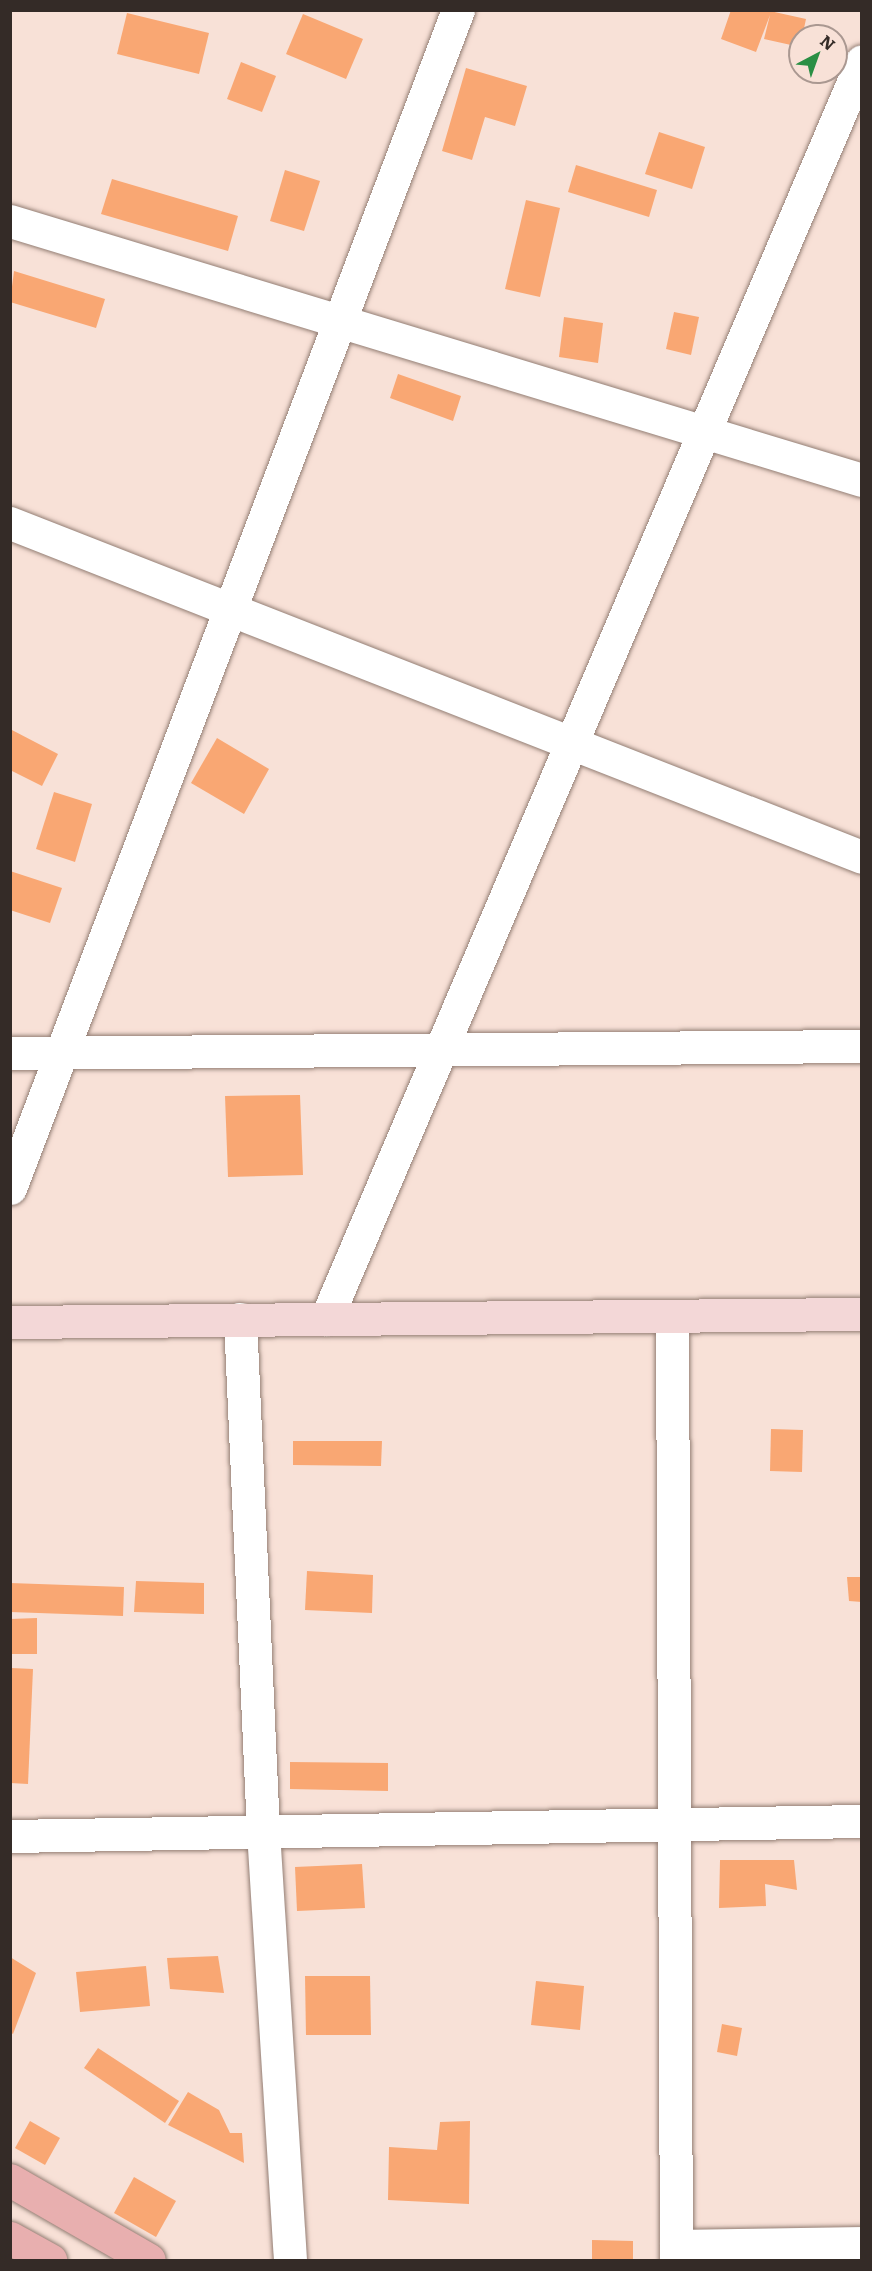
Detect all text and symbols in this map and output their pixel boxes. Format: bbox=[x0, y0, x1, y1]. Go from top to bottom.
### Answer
north arrow bbox=[788, 24, 848, 84]
text: N bbox=[816, 28, 841, 55]

